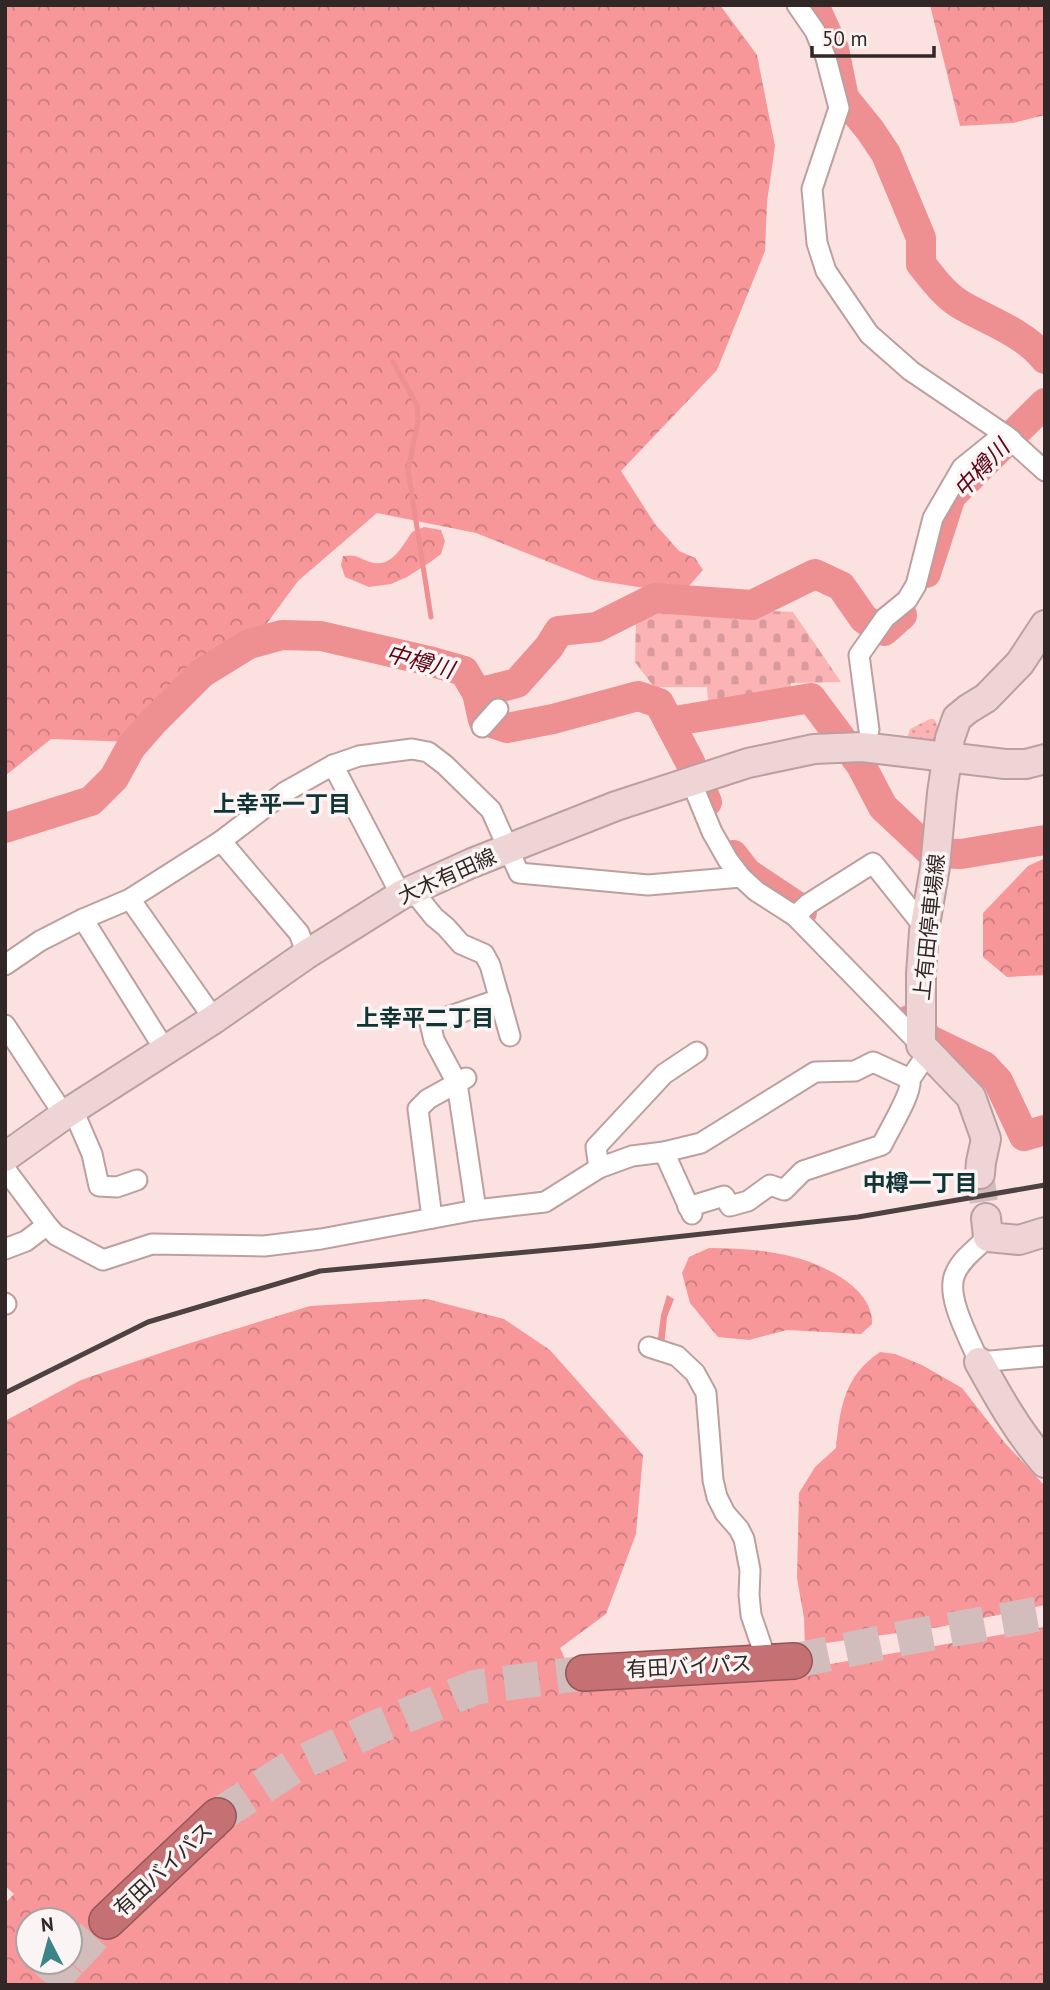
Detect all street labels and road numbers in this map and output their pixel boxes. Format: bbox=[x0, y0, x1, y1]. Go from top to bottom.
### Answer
street label: 大木有田線 bbox=[394, 842, 500, 910]
street label: 上有田停車場線 bbox=[908, 852, 950, 1002]
street label: 有田バイパス bbox=[626, 1649, 752, 1683]
street label: 有田バイパス bbox=[108, 1816, 218, 1922]

